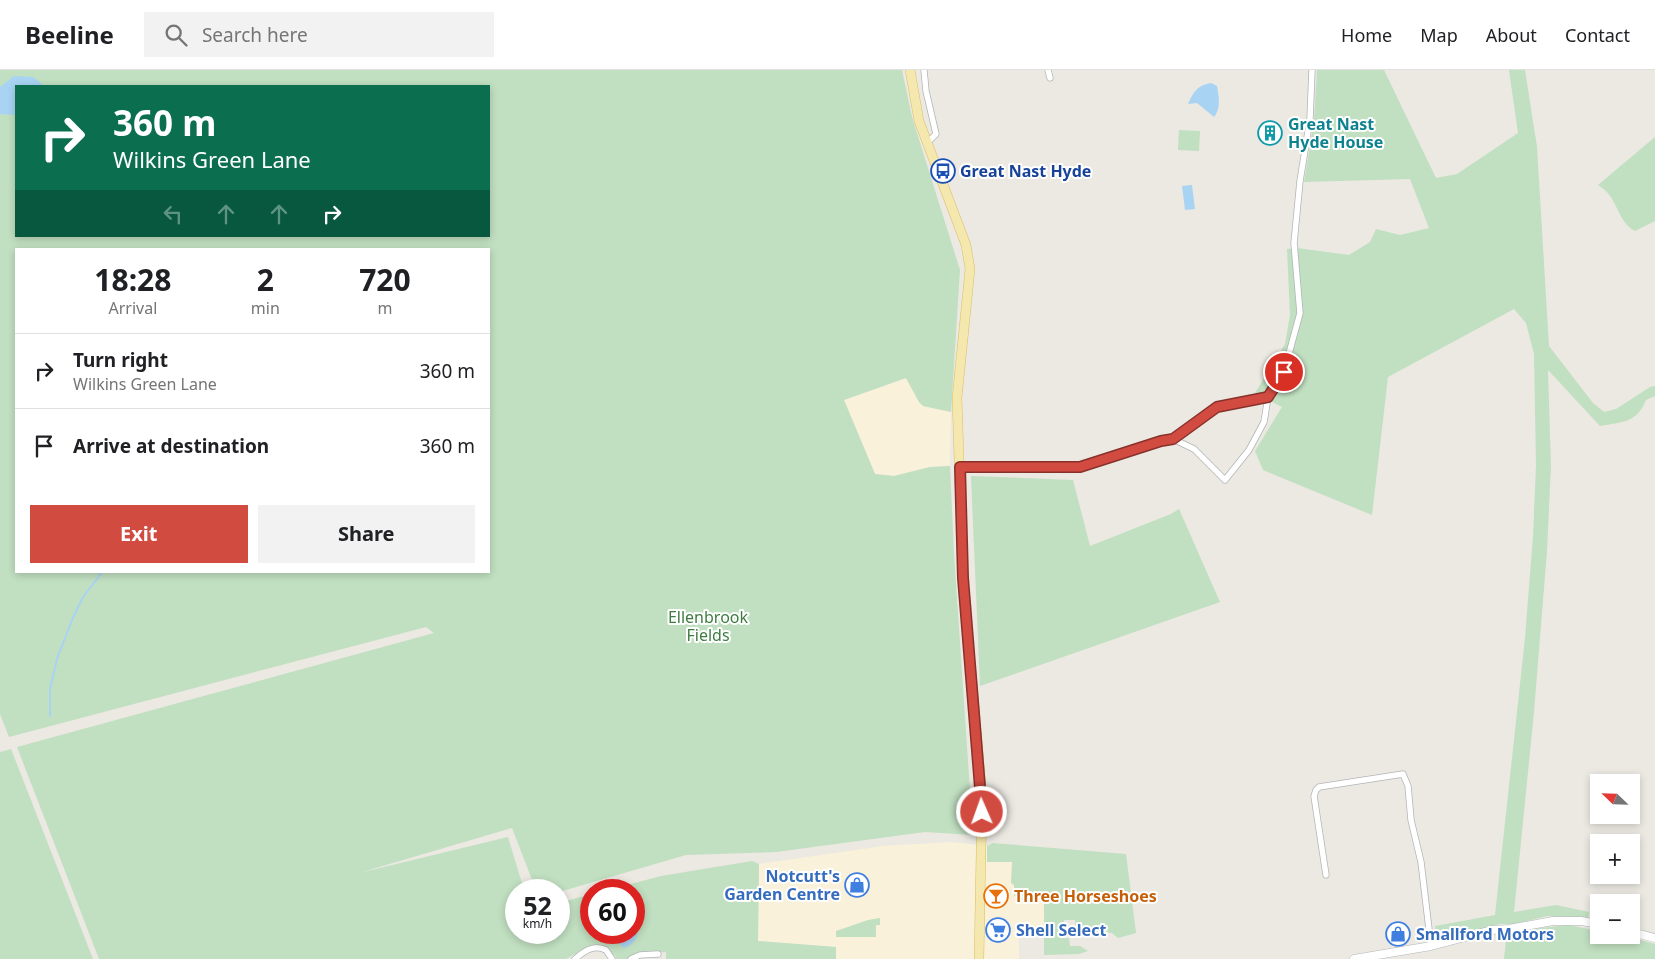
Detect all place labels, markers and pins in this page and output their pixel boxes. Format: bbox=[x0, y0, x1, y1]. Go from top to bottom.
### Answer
place label: Great Nast Hyde House bbox=[1288, 113, 1383, 153]
building icon: Great Nast Hyde House bbox=[1257, 120, 1283, 146]
bus stop icon: Great Nast Hyde bbox=[930, 158, 956, 184]
place label: Great Nast Hyde bbox=[960, 160, 1091, 182]
pin bbox=[1263, 351, 1305, 393]
place label: Notcutt's Garden Centre bbox=[724, 865, 840, 905]
shop icon: Notcutt's Garden Centre bbox=[844, 872, 870, 898]
bar icon: Three Horseshoes bbox=[983, 883, 1009, 909]
place label: Three Horseshoes bbox=[1014, 885, 1157, 907]
supermarket icon: Shell Select bbox=[985, 917, 1011, 943]
place label: Shell Select bbox=[1016, 919, 1106, 941]
shop icon: Smallford Motors bbox=[1385, 921, 1411, 947]
place label: Smallford Motors bbox=[1416, 923, 1554, 945]

